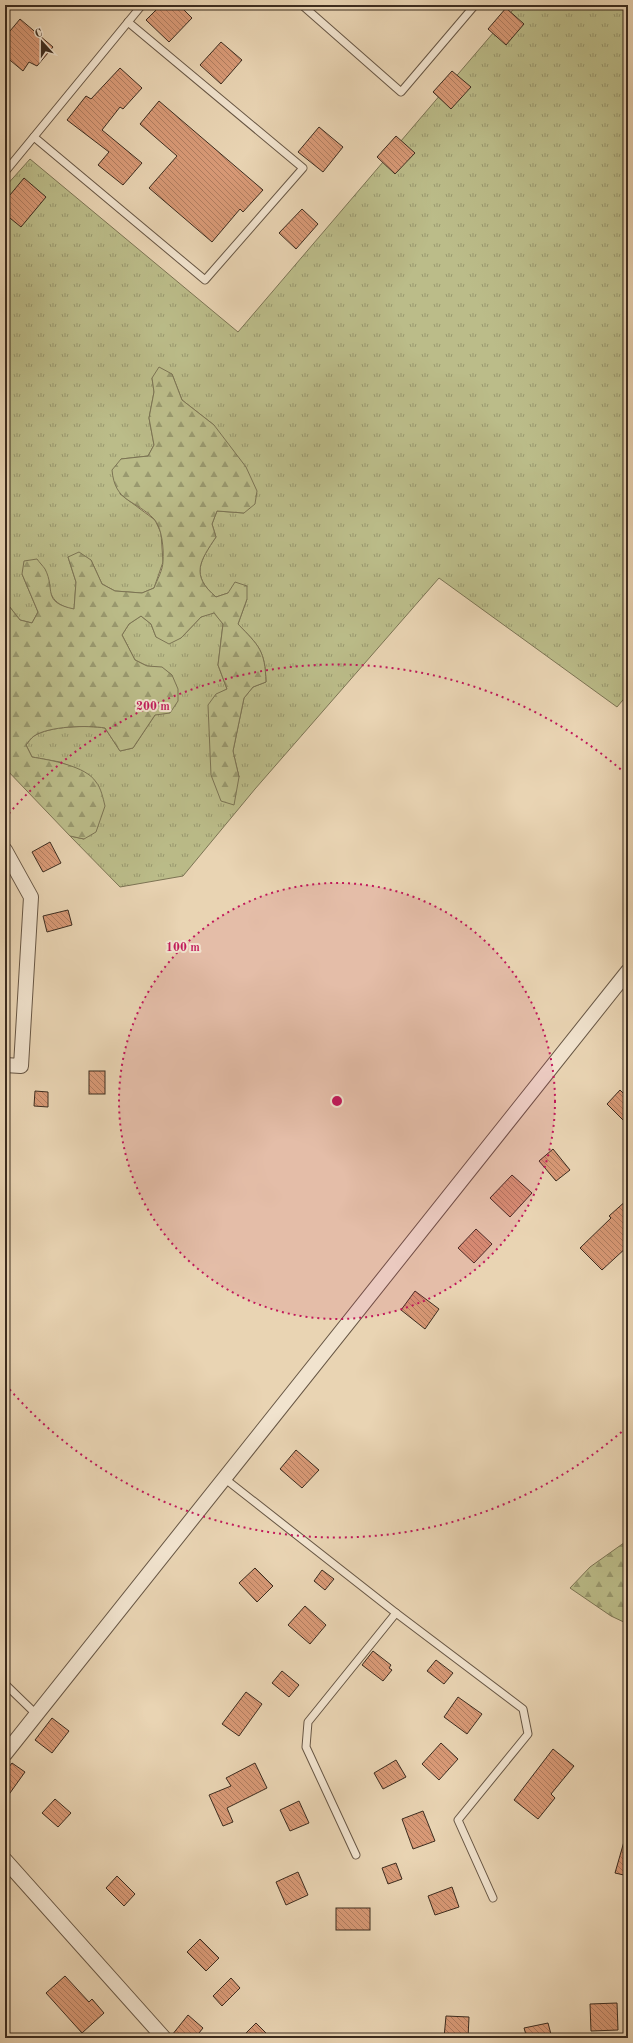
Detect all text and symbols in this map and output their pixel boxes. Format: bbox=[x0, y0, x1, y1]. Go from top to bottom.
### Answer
north arrow bbox=[22, 22, 62, 62]
text: С bbox=[34, 28, 44, 41]
text: 200 m bbox=[136, 701, 170, 713]
text: 100 m bbox=[166, 942, 200, 954]
centre of rings bbox=[330, 1094, 344, 1108]

